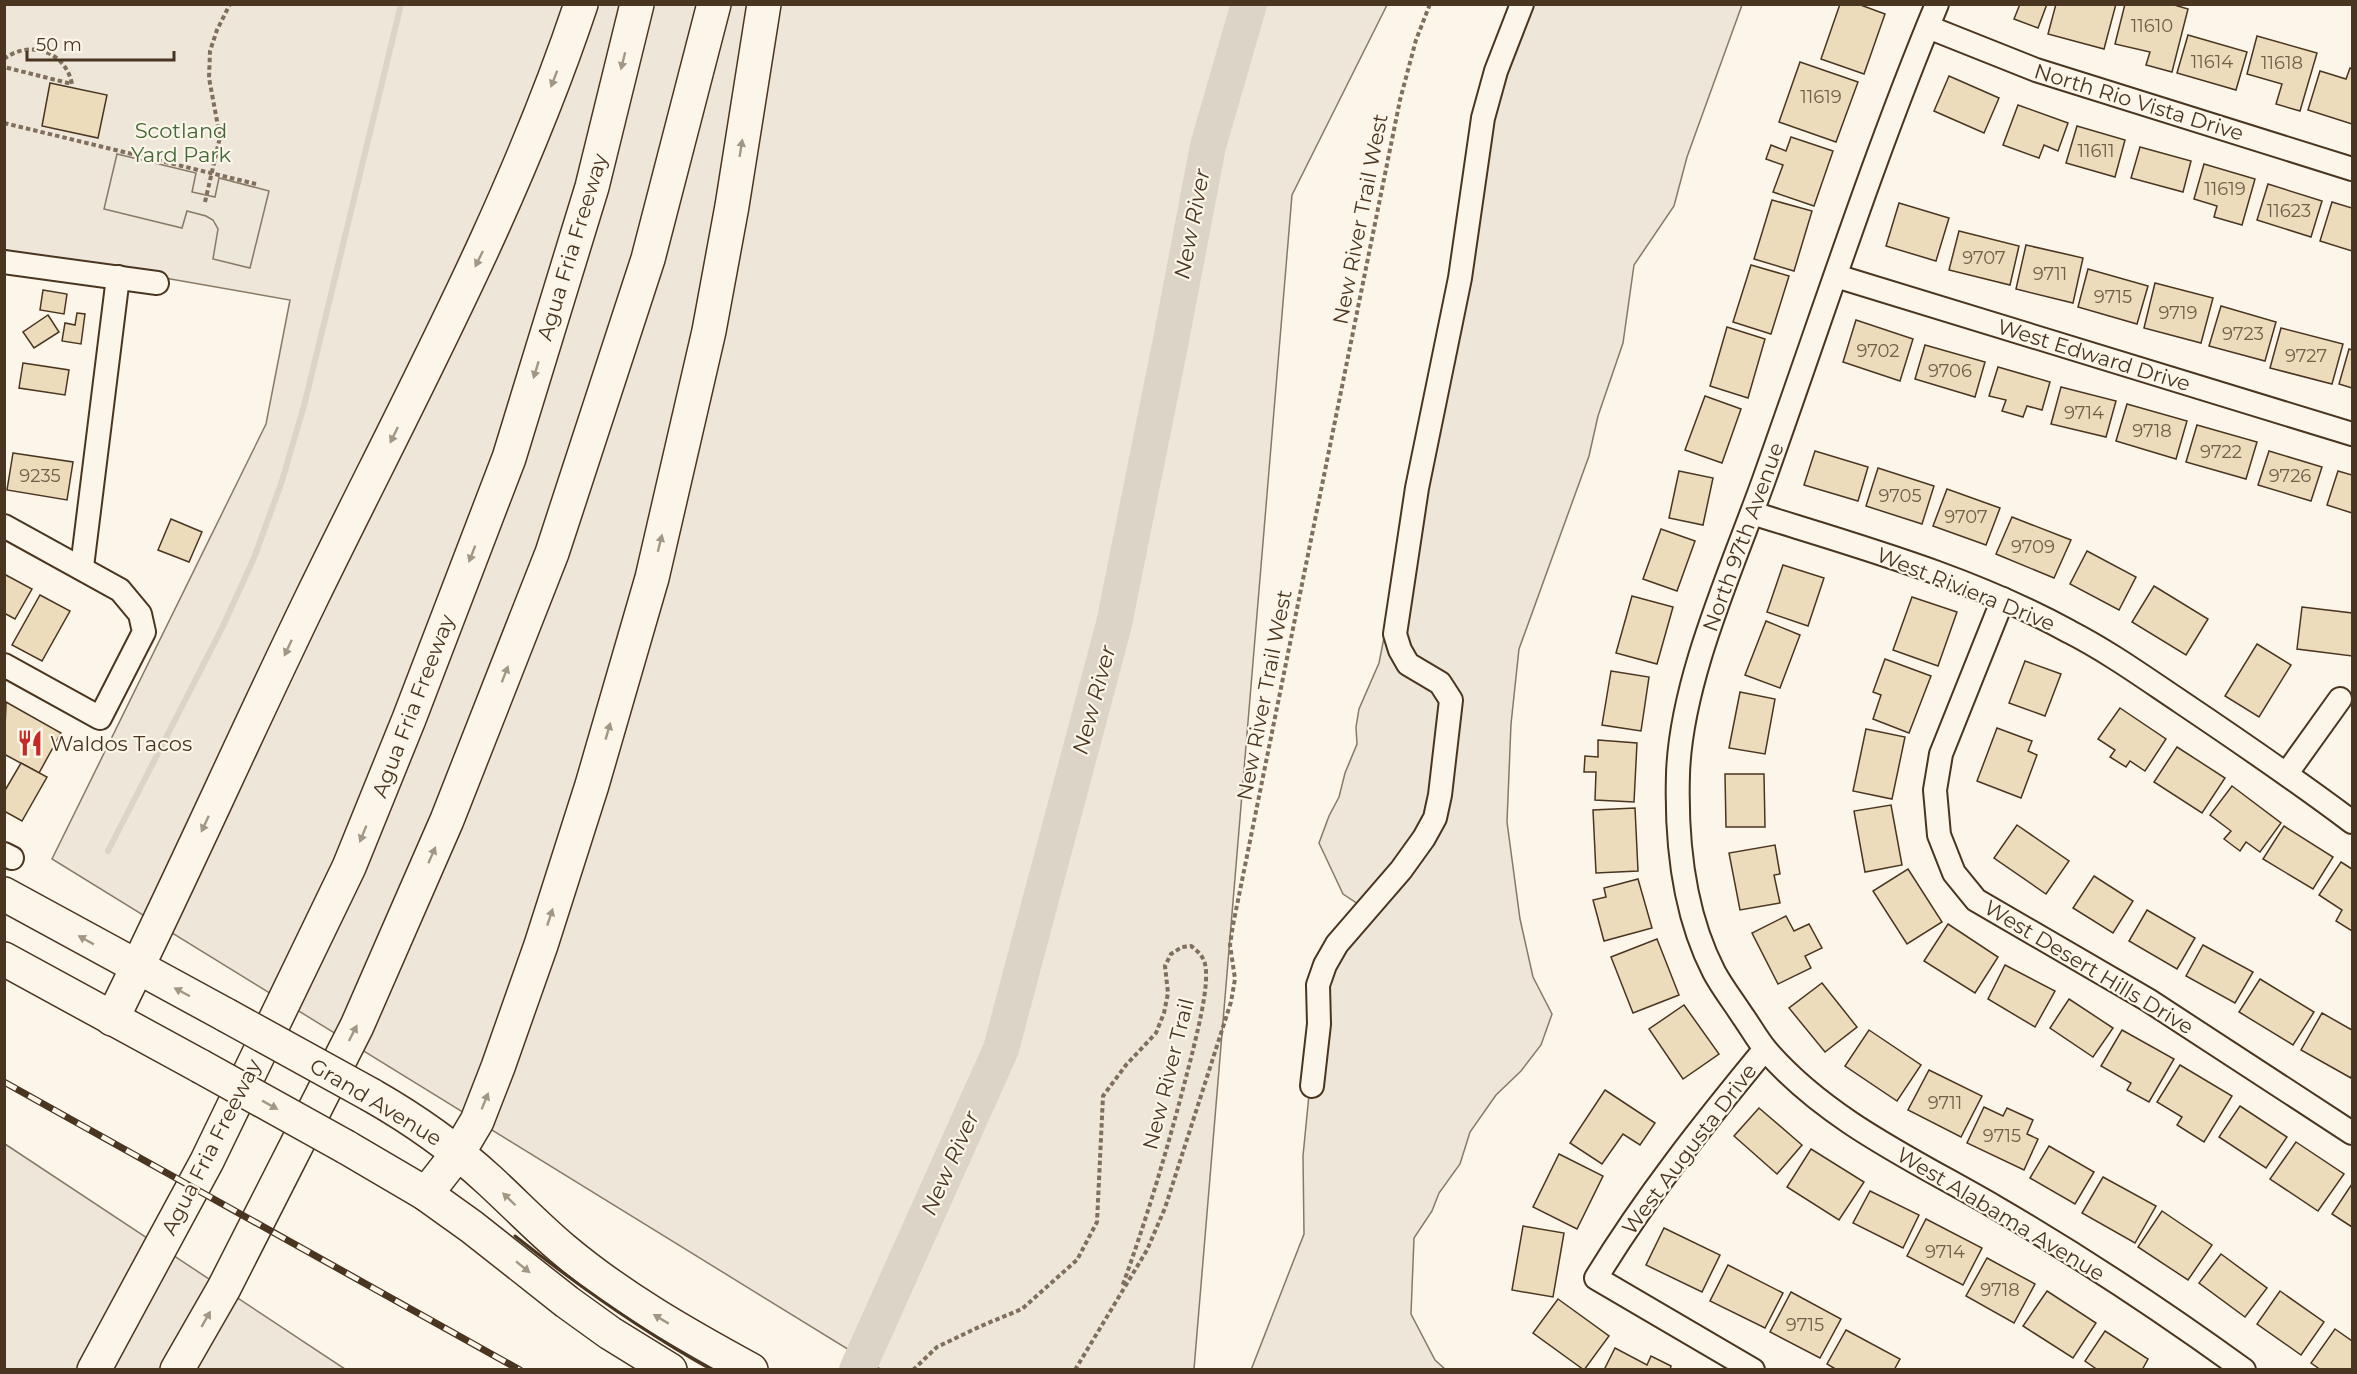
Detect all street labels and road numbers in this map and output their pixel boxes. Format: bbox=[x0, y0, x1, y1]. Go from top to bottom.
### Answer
street label: North Rio Vista Drive bbox=[2031, 58, 2247, 146]
street label: New River Trail West bbox=[1327, 111, 1393, 327]
street label: Agua Fria Freeway bbox=[532, 150, 612, 343]
street label: West Edward Drive bbox=[1994, 314, 2194, 396]
street label: North 97th Avenue bbox=[1697, 439, 1789, 635]
street label: West Riviera Drive bbox=[1873, 542, 2059, 636]
street label: New River Trail West bbox=[1231, 587, 1297, 803]
street label: Agua Fria Freeway bbox=[367, 610, 460, 801]
street label: West Desert Hills Drive bbox=[1980, 895, 2198, 1039]
street label: New River Trail bbox=[1137, 996, 1199, 1152]
street label: Grand Avenue bbox=[306, 1053, 446, 1151]
street label: Agua Fria Freeway bbox=[156, 1054, 266, 1239]
street label: West Augusta Drive bbox=[1616, 1058, 1762, 1240]
street label: West Alabama Avenue bbox=[1892, 1142, 2110, 1286]

